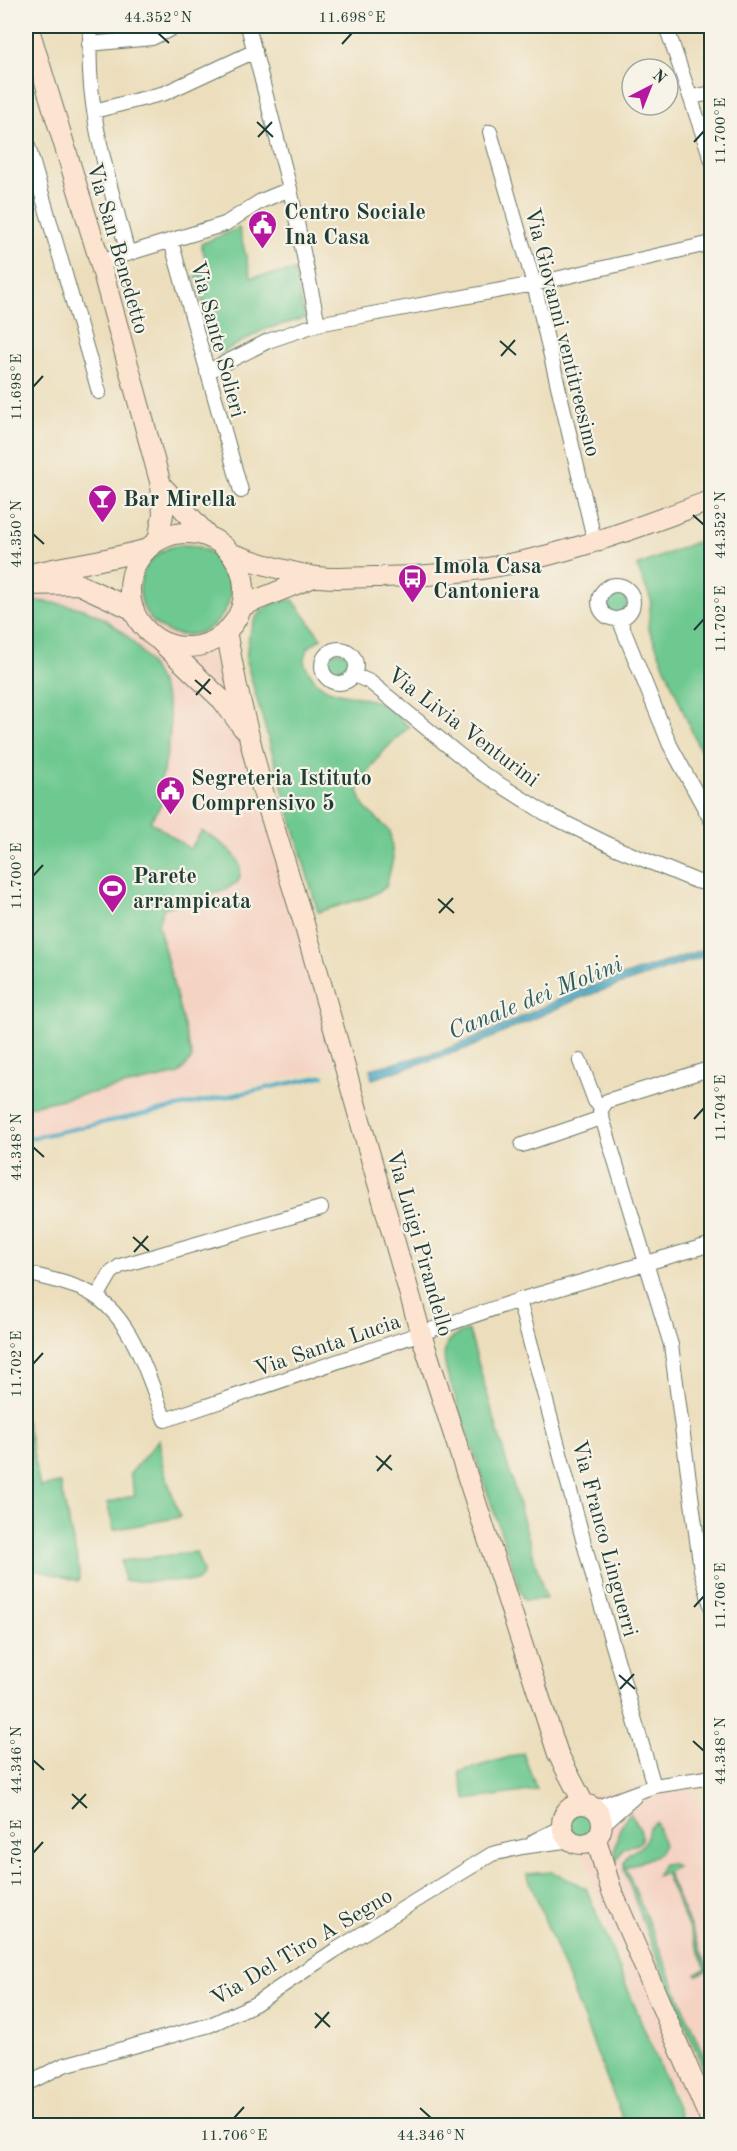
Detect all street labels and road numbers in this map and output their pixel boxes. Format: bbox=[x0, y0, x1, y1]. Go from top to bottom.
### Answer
street label: Via San Benedetto bbox=[82, 161, 152, 337]
street label: Via Giovanni ventitreesimo bbox=[520, 206, 604, 459]
street label: Via Sante Solieri bbox=[186, 259, 249, 420]
street label: Via Livia Venturini bbox=[383, 664, 543, 792]
street label: Via Luigi Pirandello bbox=[382, 1148, 456, 1339]
street label: Via Santa Lucia bbox=[252, 1311, 404, 1381]
street label: Via Franco Linguerri bbox=[567, 1438, 641, 1639]
street label: Via Del Tiro A Segno bbox=[207, 1885, 397, 2011]

